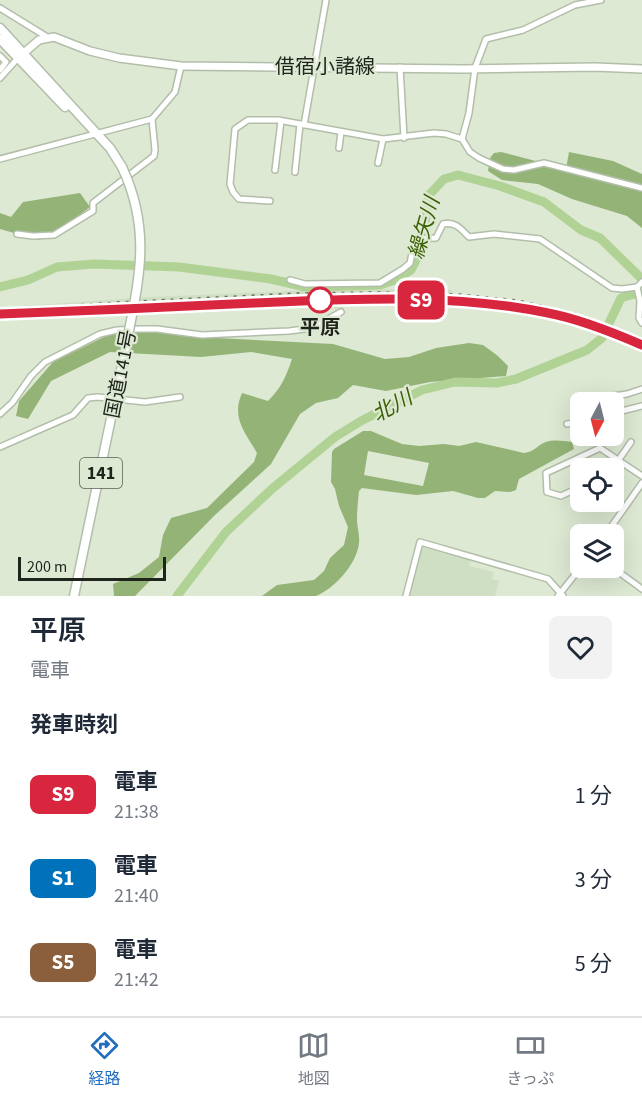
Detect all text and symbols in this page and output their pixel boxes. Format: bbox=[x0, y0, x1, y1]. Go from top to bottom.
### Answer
street label: 借宿小諸線 bbox=[275, 53, 375, 81]
water label: 繰矢川 bbox=[401, 192, 448, 262]
line badge: S9 bbox=[394, 280, 448, 320]
text: S9 bbox=[410, 285, 432, 315]
marker: 平原 bbox=[307, 287, 333, 313]
place label: 平原 bbox=[300, 314, 340, 342]
street label: 国道141号 bbox=[99, 327, 143, 421]
water label: 北川 bbox=[366, 382, 419, 429]
north arrow bbox=[570, 392, 624, 446]
map controls bbox=[570, 392, 624, 578]
road number: 141 bbox=[80, 458, 122, 488]
button: locate bbox=[570, 458, 624, 512]
button: layers bbox=[570, 524, 624, 578]
scale bar bbox=[18, 554, 166, 582]
text: 200 m bbox=[27, 556, 67, 578]
text: 平原 bbox=[30, 611, 86, 651]
button: heart bbox=[549, 616, 612, 679]
text: 電車 bbox=[30, 657, 70, 685]
text: 発車時刻 bbox=[30, 709, 118, 741]
text: 電車 bbox=[114, 766, 158, 798]
text: S9 bbox=[52, 779, 74, 809]
text: 1 分 bbox=[575, 780, 612, 812]
text: 21:38 bbox=[114, 798, 159, 826]
text: 電車 bbox=[114, 850, 158, 882]
text: S1 bbox=[52, 863, 74, 893]
text: 3 分 bbox=[575, 864, 612, 896]
text: 21:40 bbox=[114, 882, 159, 910]
text: 電車 bbox=[114, 934, 158, 966]
text: S5 bbox=[52, 947, 74, 977]
text: 5 分 bbox=[575, 948, 612, 980]
text: 21:42 bbox=[114, 966, 159, 994]
tab: 経路 bbox=[88, 1029, 121, 1090]
tab: 地図 bbox=[297, 1029, 330, 1090]
tab: きっぷ bbox=[507, 1029, 554, 1090]

